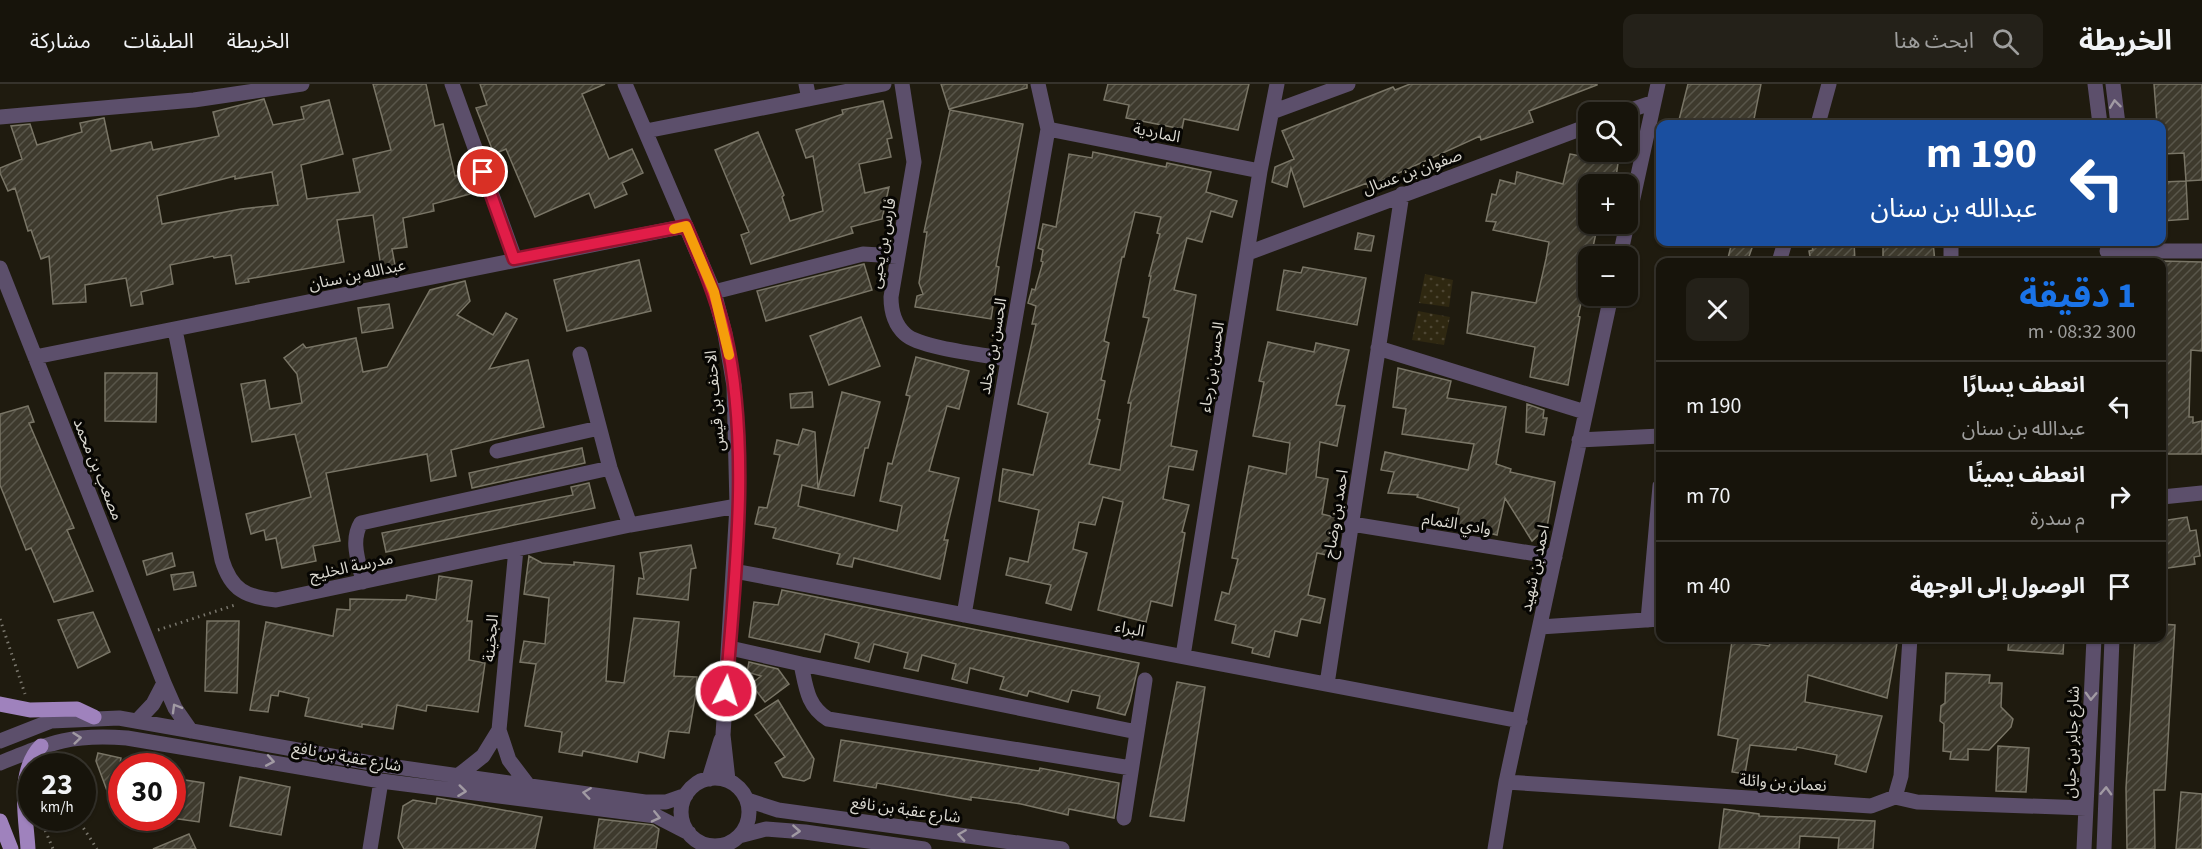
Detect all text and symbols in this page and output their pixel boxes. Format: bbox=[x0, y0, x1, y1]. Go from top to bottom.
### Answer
search box bbox=[1623, 14, 2043, 68]
text: الخريطة bbox=[2079, 21, 2172, 61]
text: ابحث هنا bbox=[1894, 25, 1974, 57]
icon: search bbox=[1989, 25, 2022, 58]
text: مشاركة bbox=[30, 26, 91, 56]
text: الطبقات bbox=[124, 26, 194, 56]
text: الخريطة bbox=[227, 26, 290, 56]
one-way arrow bbox=[2110, 100, 2122, 109]
map controls bbox=[1578, 102, 1638, 306]
button: search bbox=[1578, 102, 1638, 162]
street label: الماردية bbox=[1131, 118, 1182, 148]
text: 190 m bbox=[1926, 124, 2037, 184]
street label: صفوان بن عسال bbox=[1359, 144, 1465, 200]
icon: left bbox=[2058, 144, 2136, 222]
pin bbox=[457, 146, 508, 197]
icon: arrive bbox=[466, 155, 499, 188]
button: + bbox=[1578, 174, 1638, 234]
text: عبدالله بن سنان bbox=[1871, 189, 2037, 228]
street label: فارس بن يحيى bbox=[864, 196, 902, 290]
button: − bbox=[1578, 246, 1638, 306]
street label: عبدالله بن سنان bbox=[307, 254, 408, 296]
text: 1 دقيقة bbox=[2019, 270, 2136, 321]
button: close bbox=[1686, 278, 1749, 341]
street label: الحسن بن مخلد bbox=[974, 296, 1012, 396]
text: 300 m · 08:32 bbox=[2028, 318, 2136, 346]
street label: الحسن بن رجاء bbox=[1194, 320, 1230, 414]
street label: الاحنف بن قيس bbox=[700, 349, 730, 452]
text: انعطف يسارًا bbox=[1962, 369, 2085, 401]
text: 190 m bbox=[1686, 390, 1741, 422]
icon: left bbox=[2103, 390, 2136, 423]
street label: مصعب بن محمد bbox=[68, 415, 129, 524]
text: عبدالله بن سنان bbox=[1962, 415, 2085, 443]
text: انعطف يمينًا bbox=[1968, 459, 2085, 491]
street label: احمد بن وضاح bbox=[1318, 468, 1355, 560]
text: 70 m bbox=[1686, 480, 1731, 512]
icon: right bbox=[2103, 480, 2136, 513]
text: م سدرة bbox=[2030, 505, 2085, 533]
street label: وادي الثمام bbox=[1421, 508, 1493, 541]
street label: احمد بن شهيد bbox=[1515, 523, 1555, 614]
street label: مدرسة الخليج bbox=[307, 547, 395, 588]
text: 40 m bbox=[1686, 570, 1731, 602]
text: الوصول إلى الوجهة bbox=[1910, 570, 2085, 602]
icon: arrive bbox=[2103, 570, 2136, 603]
street label: الجخينة bbox=[478, 613, 504, 663]
street label: البراء bbox=[1113, 615, 1147, 643]
position arrow bbox=[694, 659, 758, 723]
street label: شارع جابر بن حيان bbox=[2059, 685, 2086, 799]
one-way arrow bbox=[2085, 691, 2098, 700]
one-way arrow bbox=[172, 704, 183, 714]
one-way arrow bbox=[72, 732, 81, 745]
street label: شارع عقبة بن نافع bbox=[290, 737, 403, 778]
speed limit sign: 30 bbox=[108, 753, 186, 831]
one-way arrow bbox=[264, 754, 274, 767]
text: 23 bbox=[41, 763, 73, 806]
street label: نعمان بن وائلة bbox=[1738, 769, 1827, 797]
one-way arrow bbox=[458, 785, 467, 797]
one-way arrow bbox=[2100, 786, 2113, 795]
one-way arrow bbox=[583, 788, 592, 800]
street label: شارع عقبة بن نافع bbox=[849, 791, 962, 830]
text: km/h bbox=[40, 797, 74, 818]
one-way arrow bbox=[650, 810, 660, 823]
one-way arrow bbox=[792, 825, 801, 838]
one-way arrow bbox=[957, 830, 967, 842]

